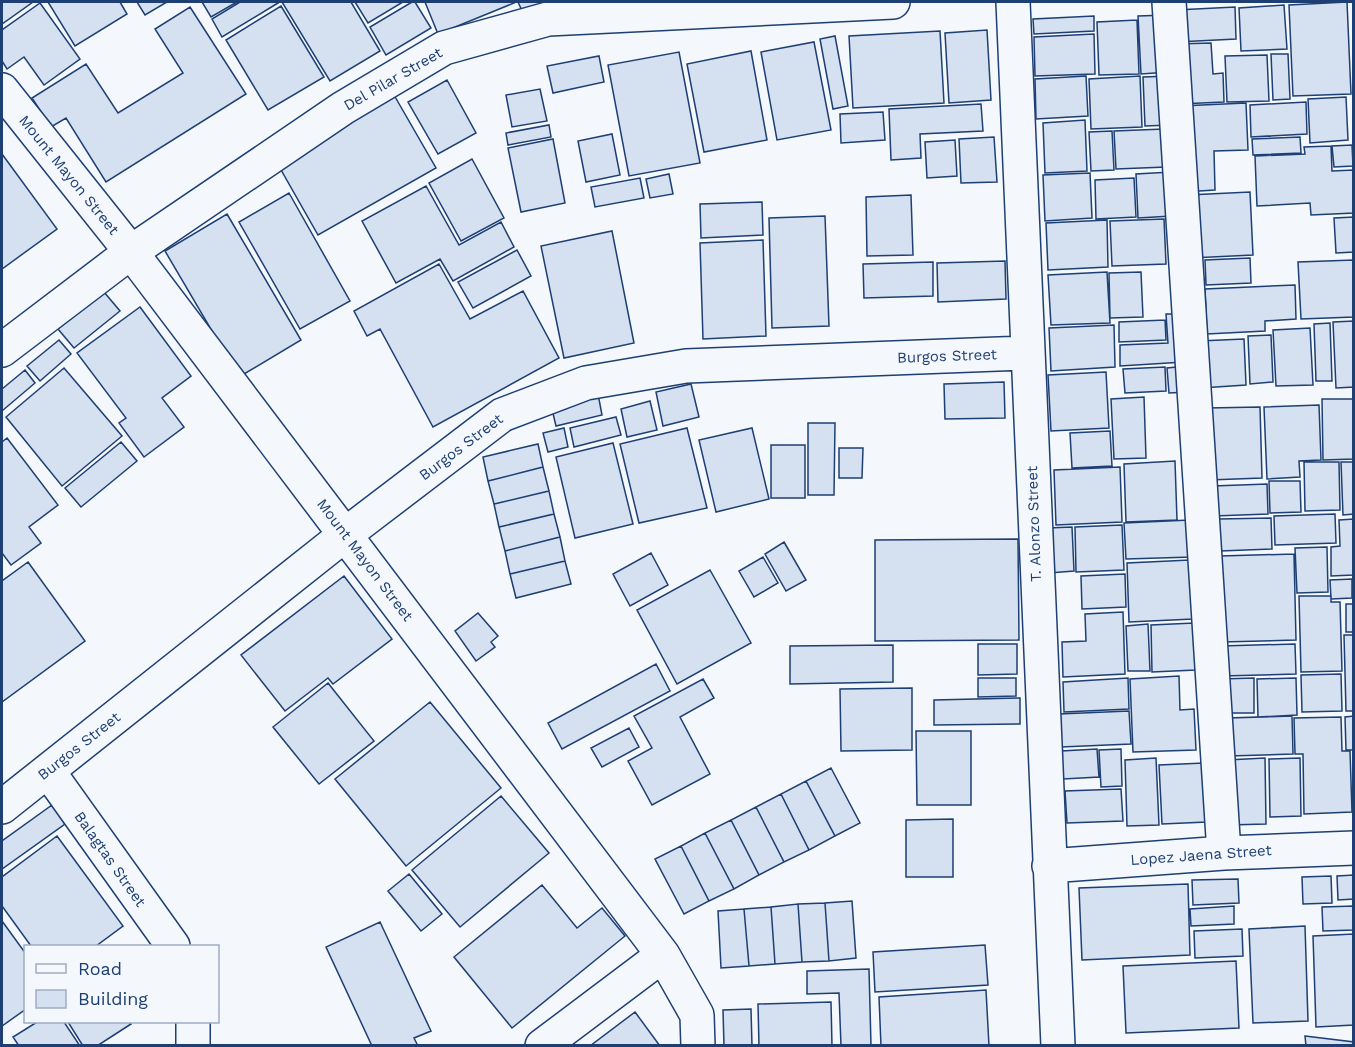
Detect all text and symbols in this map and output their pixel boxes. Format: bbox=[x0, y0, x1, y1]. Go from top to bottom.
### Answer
street label: Del Pilar Street bbox=[340, 43, 446, 115]
street label: Mount Mayon Street bbox=[15, 112, 123, 239]
street label: Burgos Street bbox=[897, 345, 998, 367]
street label: Burgos Street bbox=[416, 409, 507, 484]
street label: T. Alonzo Street bbox=[1023, 465, 1045, 582]
street label: Mount Mayon Street bbox=[313, 495, 417, 625]
street label: Burgos Street bbox=[34, 708, 124, 784]
street label: Balagtas Street bbox=[70, 808, 150, 911]
street label: Lopez Jaena Street bbox=[1130, 841, 1273, 869]
legend bbox=[24, 945, 219, 1023]
text: Road bbox=[78, 958, 122, 979]
text: Building bbox=[78, 988, 148, 1009]

